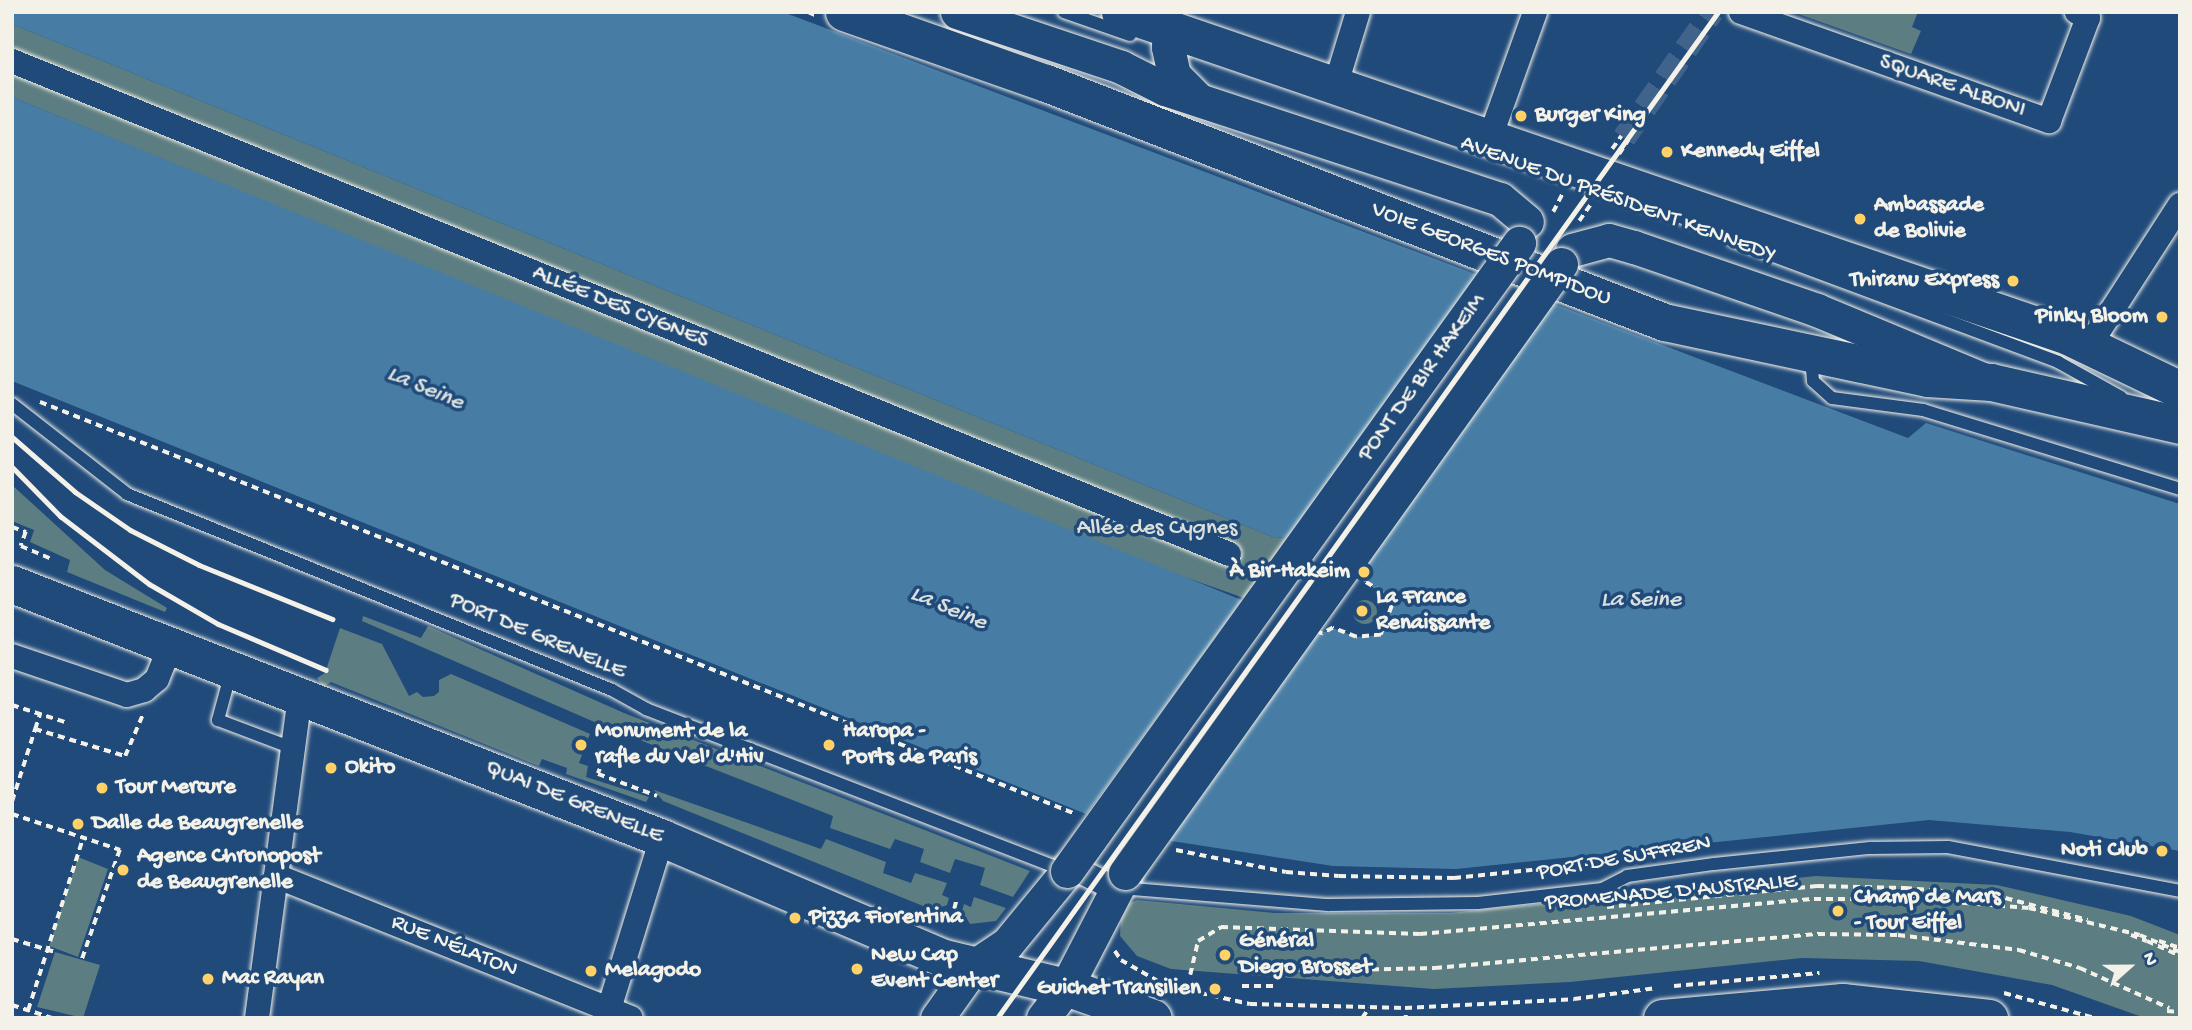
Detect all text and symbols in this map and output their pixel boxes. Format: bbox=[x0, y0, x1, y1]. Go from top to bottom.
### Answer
street label: SQUARE ALBONI bbox=[1875, 49, 2029, 125]
place label: Burger King bbox=[1535, 102, 1646, 130]
marker: Burger King bbox=[1513, 108, 1529, 124]
street label: AVENUE DU PRÉSIDENT KENNEDY bbox=[1457, 130, 1779, 270]
place label: Kennedy Eiffel bbox=[1681, 138, 1820, 166]
marker: Kennedy Eiffel bbox=[1659, 144, 1675, 160]
place label: Ambassade de Bolivie bbox=[1874, 192, 1984, 246]
street label: VOIE GEORGES POMPIDOU bbox=[1367, 197, 1615, 313]
marker: Ambassade de Bolivie bbox=[1852, 211, 1868, 227]
street label: ALLÉE DES CYGNES bbox=[528, 260, 712, 356]
place label: Thiranu Express bbox=[1850, 267, 1999, 295]
marker: Thiranu Express bbox=[2005, 273, 2021, 289]
street label: PONT DE BIR HAKEIM bbox=[1353, 289, 1493, 467]
place label: Pinky Bloom bbox=[2035, 303, 2148, 331]
marker: Pinky Bloom bbox=[2154, 309, 2170, 325]
water label: La Seine bbox=[382, 360, 468, 418]
park label: Allée des Cygnes bbox=[1077, 515, 1237, 543]
place label: À Bir-Hakeim bbox=[1230, 558, 1350, 586]
marker: À Bir-Hakeim bbox=[1356, 564, 1372, 580]
water label: La Seine bbox=[905, 580, 991, 638]
place label: La France Renaissante bbox=[1376, 584, 1490, 638]
street label: PORT DE GRENELLE bbox=[445, 587, 629, 687]
water label: La Seine bbox=[1601, 587, 1681, 615]
marker: La France Renaissante bbox=[1354, 603, 1370, 619]
place label: Monument de la rafle du Vel' d'Hiv bbox=[595, 718, 764, 772]
place label: Haropa - Ports de Paris bbox=[843, 718, 977, 772]
marker: Monument de la rafle du Vel' d'Hiv bbox=[573, 737, 589, 753]
marker: Haropa - Ports de Paris bbox=[821, 737, 837, 753]
place label: Okito bbox=[345, 754, 395, 782]
street label: QUAI DE GRENELLE bbox=[481, 755, 667, 851]
marker: Okito bbox=[323, 760, 339, 776]
place label: Tour Mercure bbox=[116, 774, 236, 802]
marker: Tour Mercure bbox=[94, 780, 110, 796]
place label: Dalle de Beaugrenelle bbox=[92, 810, 303, 838]
marker: Dalle de Beaugrenelle bbox=[70, 816, 86, 832]
street label: PORT DE SUFFREN bbox=[1535, 830, 1713, 888]
place label: Noti Club bbox=[2061, 837, 2148, 865]
place label: Agence Chronopost de Beaugrenelle bbox=[137, 843, 320, 897]
marker: Noti Club bbox=[2154, 843, 2170, 859]
marker: Agence Chronopost de Beaugrenelle bbox=[115, 862, 131, 878]
street label: PROMENADE D'AUSTRALIE bbox=[1544, 868, 1798, 918]
place label: Champ de Mars - Tour Eiffel bbox=[1854, 884, 2001, 938]
marker: Champ de Mars - Tour Eiffel bbox=[1828, 901, 1848, 921]
place label: Pizza Fiorentina bbox=[809, 904, 963, 932]
street label: RUE NÉLATON bbox=[387, 909, 521, 985]
marker: Pizza Fiorentina bbox=[787, 910, 803, 926]
place label: Général Diego Brosset bbox=[1239, 928, 1371, 982]
north arrow bbox=[2094, 932, 2164, 1002]
place label: New Cap Event Center bbox=[871, 942, 998, 996]
marker: Général Diego Brosset bbox=[1217, 947, 1233, 963]
text: N bbox=[2136, 949, 2162, 969]
place label: Melagodo bbox=[605, 957, 701, 985]
marker: New Cap Event Center bbox=[849, 961, 865, 977]
marker: Melagodo bbox=[583, 963, 599, 979]
place label: Mac Rayan bbox=[222, 965, 324, 993]
marker: Mac Rayan bbox=[200, 971, 216, 987]
place label: Guichet Transilien bbox=[1037, 975, 1201, 1003]
marker: Guichet Transilien bbox=[1207, 981, 1223, 997]

